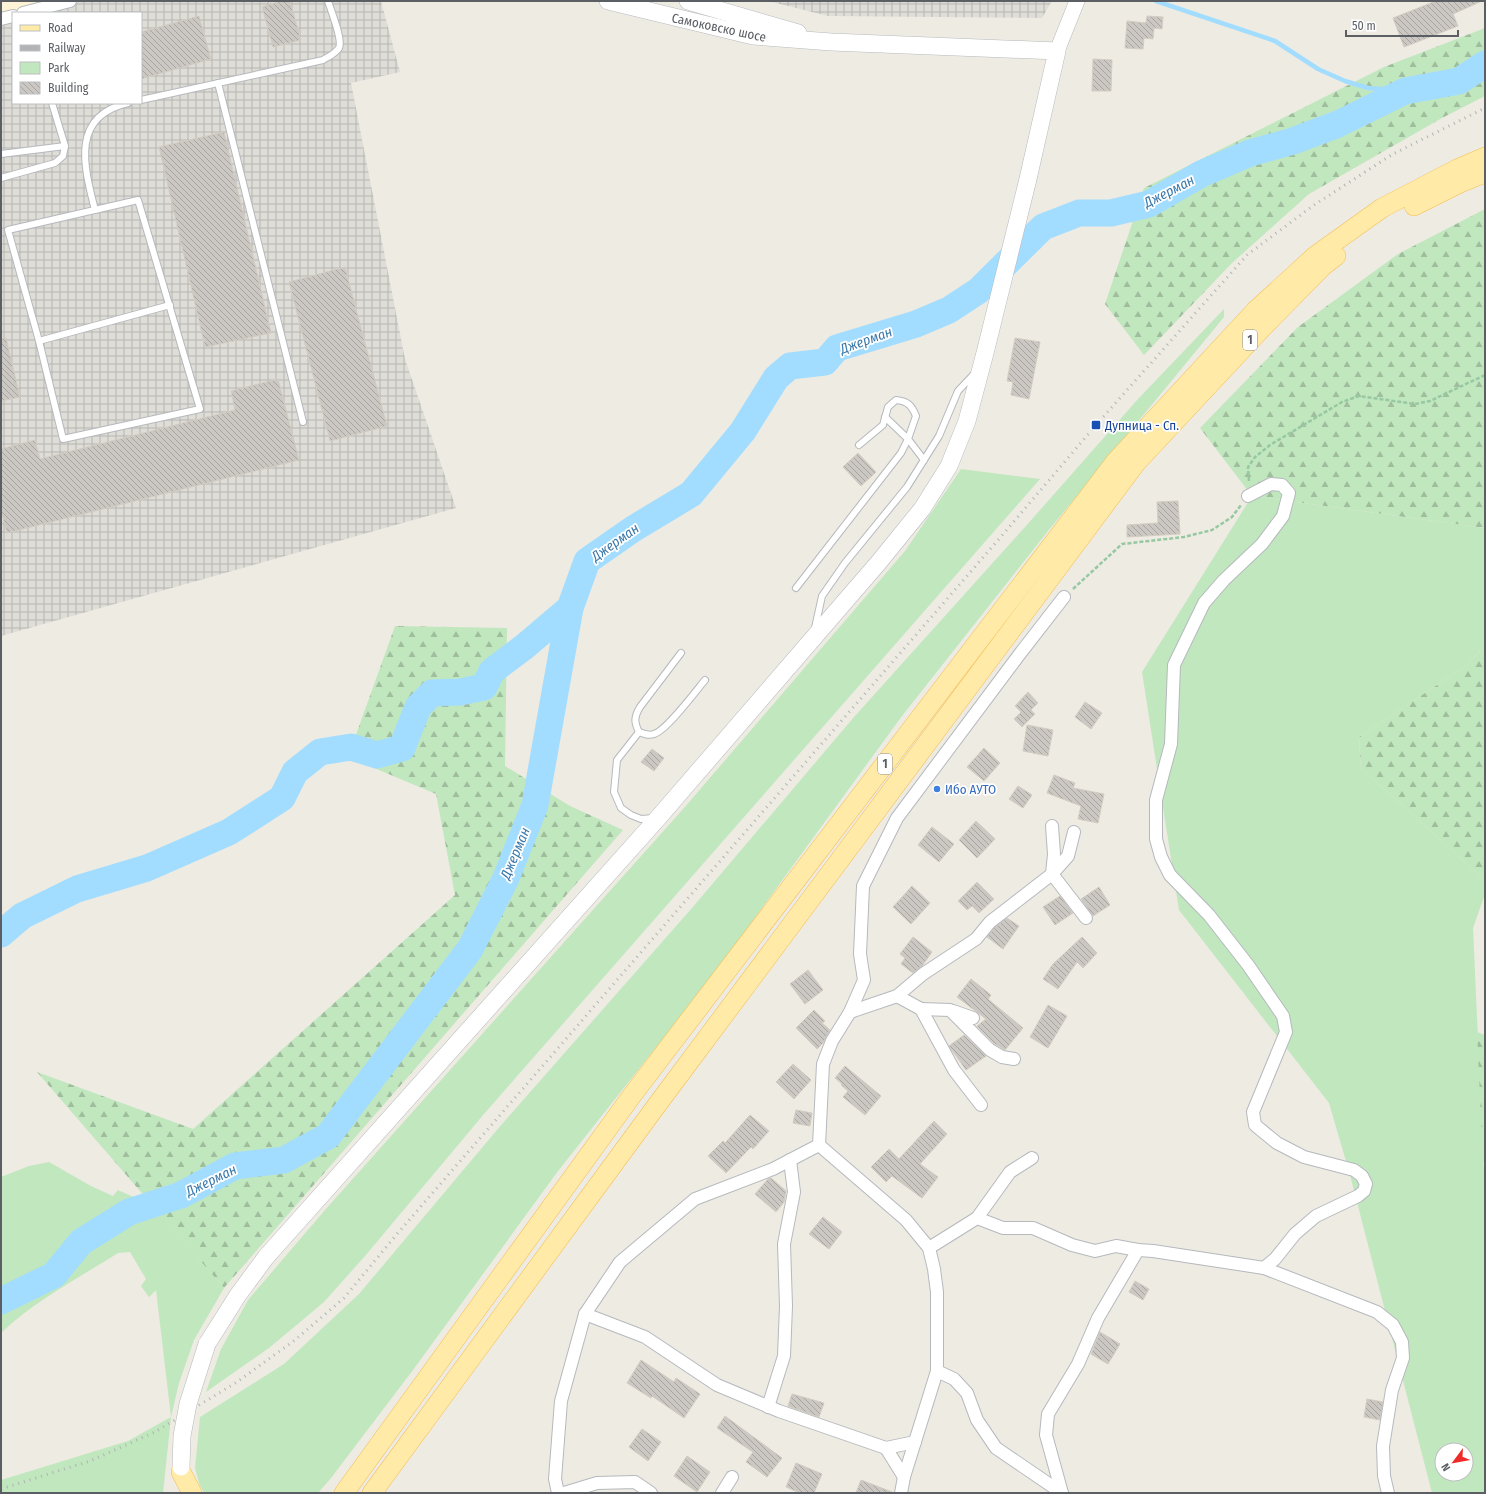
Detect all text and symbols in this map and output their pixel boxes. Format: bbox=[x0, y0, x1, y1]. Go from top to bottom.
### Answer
street label: Самоковско шосе bbox=[670, 10, 768, 45]
legend bbox=[12, 12, 142, 104]
scale bar bbox=[1346, 12, 1458, 38]
text: 50 m bbox=[1352, 19, 1376, 33]
text: Road bbox=[48, 21, 73, 35]
text: Railway bbox=[48, 41, 86, 55]
text: Park bbox=[48, 61, 70, 75]
text: Building bbox=[48, 81, 89, 95]
water label: Джерман bbox=[1140, 172, 1197, 212]
water label: Джерман bbox=[837, 323, 895, 358]
road number: 1 bbox=[1243, 330, 1257, 350]
place label: Дупница - Сп. bbox=[1104, 418, 1179, 433]
marker: Дупница - Сп. bbox=[1090, 419, 1102, 431]
water label: Джерман bbox=[587, 520, 642, 566]
road number: 1 bbox=[878, 754, 892, 774]
place label: Ибо АУТО bbox=[945, 782, 996, 797]
marker: Ибо АУТО bbox=[932, 784, 942, 794]
water label: Джерман bbox=[497, 825, 534, 882]
water label: Джерман bbox=[182, 1161, 239, 1200]
north arrow bbox=[1434, 1442, 1474, 1482]
text: N bbox=[1439, 1461, 1453, 1473]

